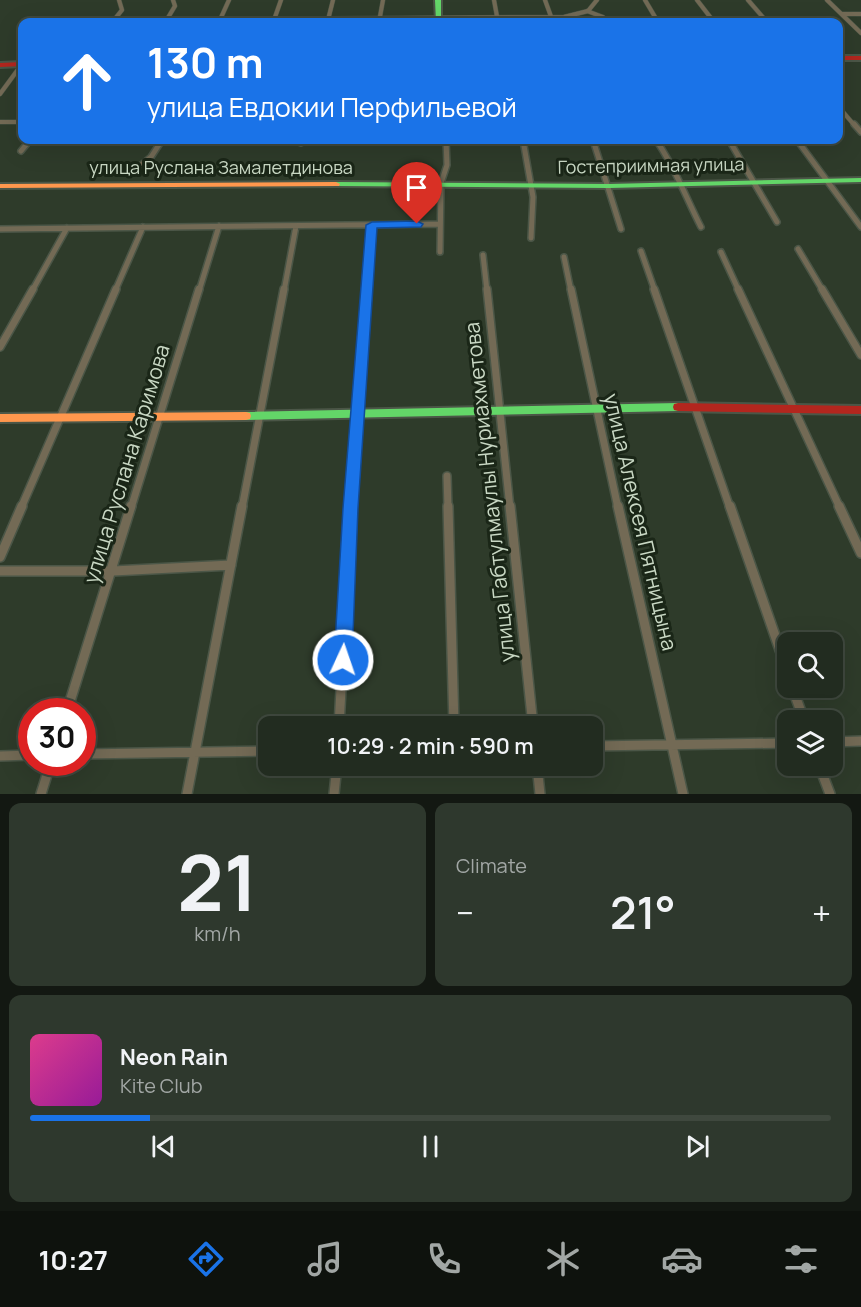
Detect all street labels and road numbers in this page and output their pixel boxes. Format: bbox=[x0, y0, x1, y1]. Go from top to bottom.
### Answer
street label: Гостеприимная улица bbox=[557, 151, 745, 179]
street label: улица Руслана Замалетдинова bbox=[89, 155, 353, 179]
street label: улица Габтулмаулы Нуриахметова bbox=[457, 321, 521, 663]
street label: улица Руслана Каримова bbox=[76, 341, 176, 587]
street label: улица Алексея Пятницына bbox=[598, 390, 684, 653]

